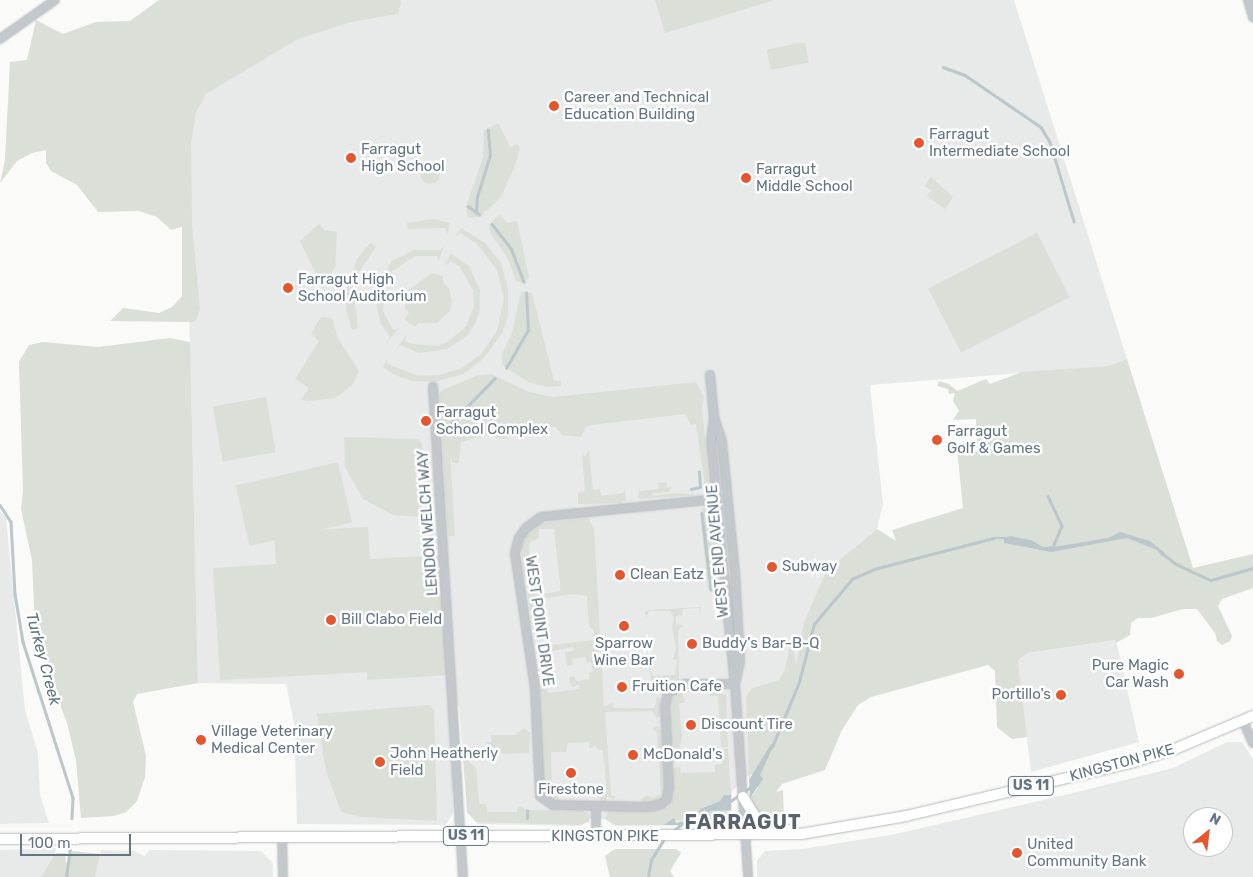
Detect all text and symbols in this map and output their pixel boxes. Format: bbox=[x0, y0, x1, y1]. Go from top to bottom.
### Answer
place label: Career and Technical Education Building bbox=[564, 88, 710, 123]
marker: Career and Technical Education Building bbox=[548, 100, 560, 112]
place label: Farragut Intermediate School bbox=[929, 125, 1070, 160]
marker: Farragut Intermediate School bbox=[913, 137, 925, 149]
place label: Farragut High School bbox=[361, 140, 445, 175]
marker: Farragut High School bbox=[345, 152, 357, 164]
place label: Farragut Middle School bbox=[756, 160, 853, 195]
marker: Farragut Middle School bbox=[740, 172, 752, 184]
place label: Farragut High School Auditorium bbox=[298, 270, 427, 305]
marker: Farragut High School Auditorium bbox=[282, 282, 294, 294]
place label: Farragut School Complex bbox=[436, 403, 548, 438]
marker: Farragut School Complex bbox=[420, 415, 432, 427]
place label: Farragut Golf & Games bbox=[947, 422, 1041, 457]
marker: Farragut Golf & Games bbox=[931, 434, 943, 446]
street label: LENDON WELCH WAY bbox=[414, 449, 442, 597]
street label: WEST END AVENUE bbox=[703, 483, 733, 619]
street label: WEST POINT DRIVE bbox=[521, 554, 557, 688]
place label: Subway bbox=[782, 558, 837, 576]
marker: Subway bbox=[766, 561, 778, 573]
place label: Clean Eatz bbox=[630, 566, 704, 584]
marker: Clean Eatz bbox=[614, 569, 626, 581]
water label: Turkey Creek bbox=[21, 610, 65, 708]
place label: Bill Clabo Field bbox=[341, 611, 442, 629]
marker: Bill Clabo Field bbox=[325, 614, 337, 626]
marker: Sparrow Wine Bar bbox=[618, 620, 630, 632]
place label: Sparrow Wine Bar bbox=[594, 634, 654, 669]
place label: Buddy's Bar-B-Q bbox=[702, 635, 819, 653]
marker: Buddy's Bar-B-Q bbox=[686, 638, 698, 650]
place label: Pure Magic Car Wash bbox=[1092, 656, 1169, 691]
marker: Pure Magic Car Wash bbox=[1173, 668, 1185, 680]
place label: Fruition Cafe bbox=[632, 678, 722, 696]
marker: Fruition Cafe bbox=[616, 681, 628, 693]
place label: Portillo's bbox=[992, 686, 1051, 704]
marker: Portillo's bbox=[1055, 689, 1067, 701]
place label: Discount Tire bbox=[701, 716, 793, 734]
marker: Discount Tire bbox=[685, 719, 697, 731]
place label: Village Veterinary Medical Center bbox=[211, 722, 333, 757]
marker: Village Veterinary Medical Center bbox=[195, 734, 207, 746]
street label: KINGSTON PIKE bbox=[1068, 740, 1176, 786]
place label: John Heatherly Field bbox=[390, 744, 498, 779]
place label: McDonald's bbox=[643, 746, 723, 764]
marker: McDonald's bbox=[627, 749, 639, 761]
marker: John Heatherly Field bbox=[374, 756, 386, 768]
marker: Firestone bbox=[565, 767, 577, 779]
road number: US 11 bbox=[1007, 774, 1055, 798]
place label: Firestone bbox=[538, 781, 604, 799]
north arrow bbox=[1183, 807, 1233, 857]
text: N bbox=[1206, 809, 1224, 829]
district label: FARRAGUT bbox=[683, 810, 803, 834]
scale bar bbox=[22, 824, 134, 856]
road number: US 11 bbox=[442, 824, 490, 848]
street label: KINGSTON PIKE bbox=[551, 828, 659, 846]
text: 100 m bbox=[28, 834, 70, 852]
place label: United Community Bank bbox=[1027, 835, 1147, 870]
marker: United Community Bank bbox=[1011, 847, 1023, 859]

